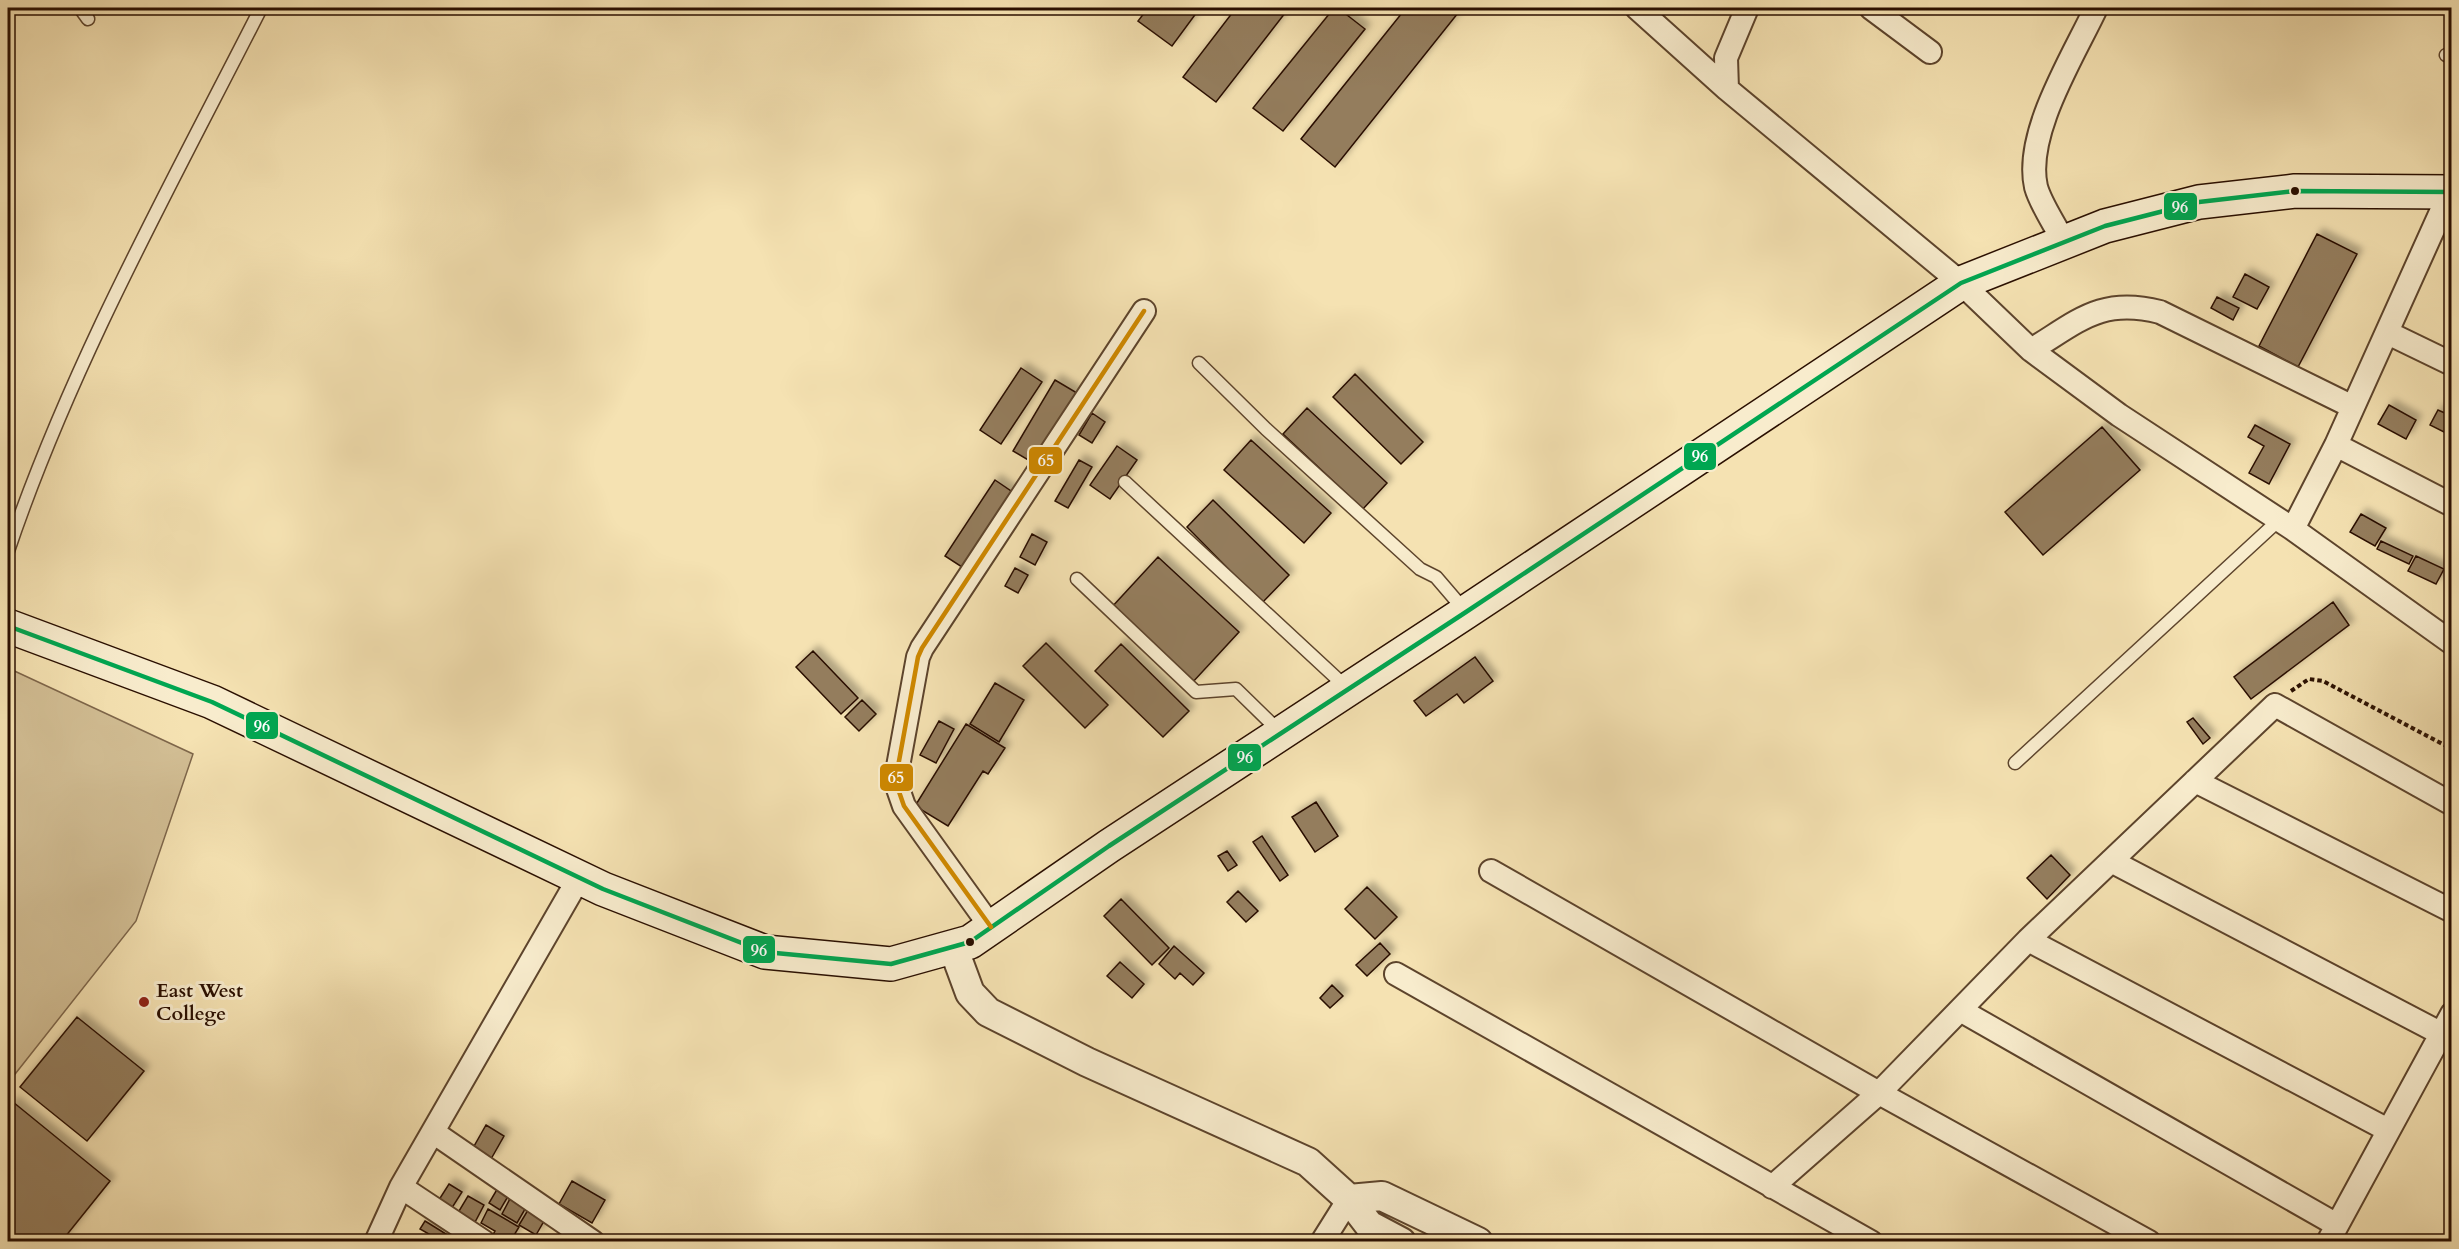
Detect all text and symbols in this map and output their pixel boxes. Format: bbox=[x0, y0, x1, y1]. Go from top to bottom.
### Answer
unlabelled marker bbox=[2289, 185, 2301, 197]
line badge: 96 bbox=[2163, 192, 2198, 221]
text: 96 bbox=[2172, 197, 2188, 219]
line badge: 96 bbox=[1683, 442, 1717, 471]
line badge: 65 bbox=[1028, 446, 1063, 475]
text: 96 bbox=[1692, 446, 1708, 468]
text: 65 bbox=[1038, 450, 1054, 472]
line badge: 96 bbox=[245, 711, 279, 740]
text: 96 bbox=[254, 716, 270, 738]
line badge: 96 bbox=[1227, 743, 1262, 772]
text: 96 bbox=[1237, 747, 1253, 769]
line badge: 65 bbox=[879, 763, 914, 792]
text: 65 bbox=[888, 767, 904, 789]
line badge: 96 bbox=[742, 935, 776, 964]
unlabelled marker bbox=[964, 936, 976, 948]
text: 96 bbox=[751, 940, 767, 962]
place label: East West College bbox=[156, 977, 243, 1027]
marker: East West College bbox=[137, 995, 151, 1009]

